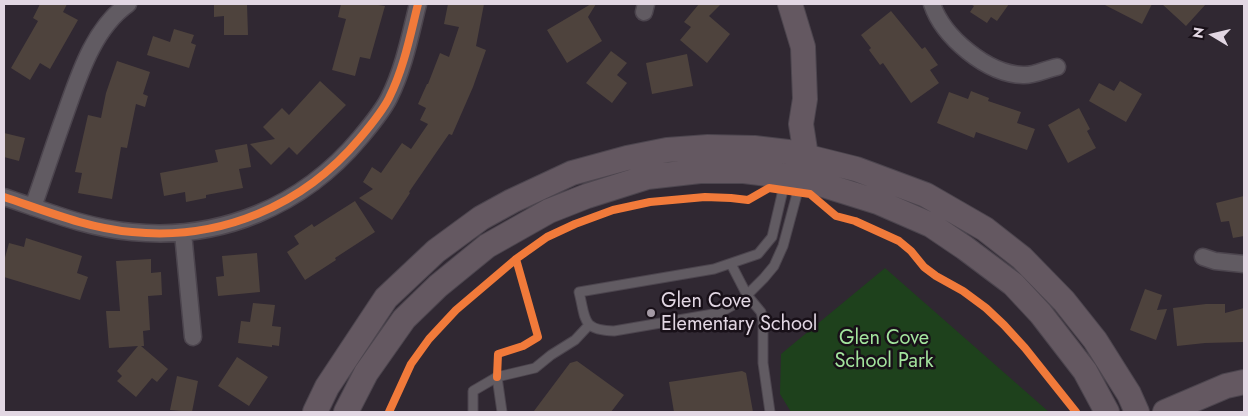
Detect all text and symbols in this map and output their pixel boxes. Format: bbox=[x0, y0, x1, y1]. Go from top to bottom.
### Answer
north arrow bbox=[1188, 10, 1238, 60]
text: N bbox=[1187, 26, 1209, 40]
place label: Glen Cove Elementary School bbox=[661, 290, 817, 337]
marker: Glen Cove Elementary School bbox=[645, 307, 657, 319]
park label: Glen Cove School Park bbox=[834, 327, 934, 374]

